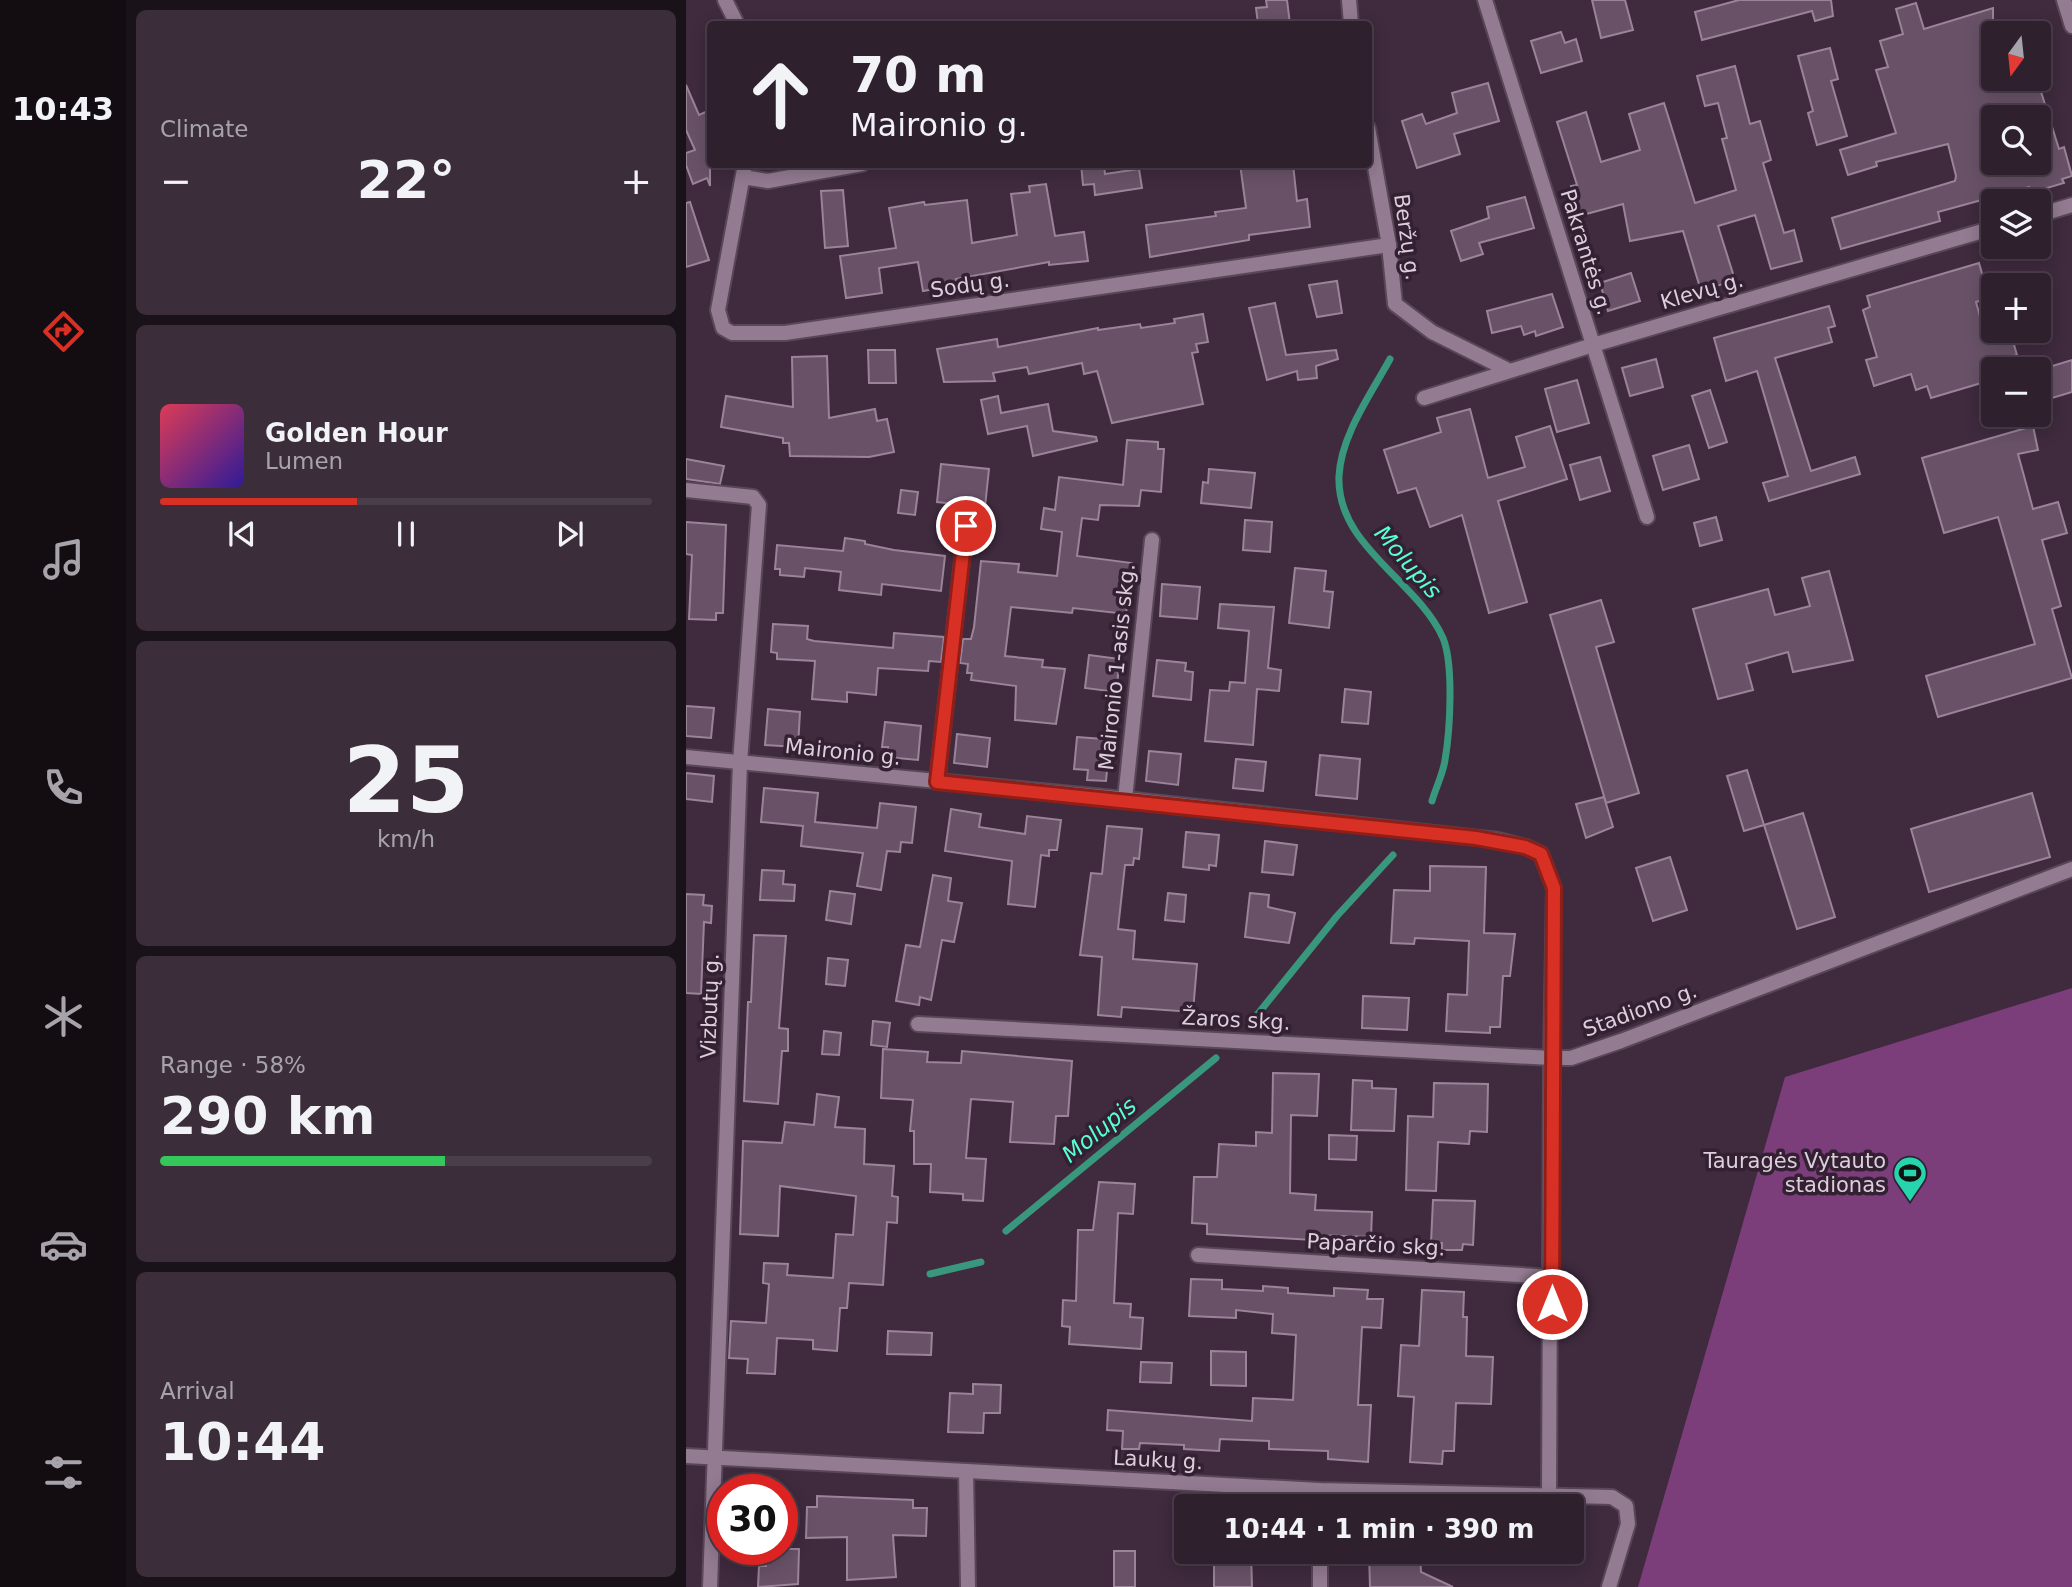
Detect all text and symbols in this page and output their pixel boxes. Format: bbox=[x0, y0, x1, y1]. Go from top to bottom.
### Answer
north arrow bbox=[1981, 21, 2051, 91]
map controls bbox=[1981, 21, 2051, 427]
text: 70 m bbox=[850, 47, 986, 104]
icon: ahead bbox=[735, 49, 826, 140]
text: 10:43 bbox=[12, 90, 114, 128]
button: search bbox=[1981, 105, 2051, 175]
text: Maironio g. bbox=[850, 106, 1028, 144]
text: Climate bbox=[160, 116, 249, 142]
text: 22° bbox=[357, 150, 455, 210]
text: − bbox=[160, 159, 192, 203]
text: + bbox=[620, 159, 652, 203]
street label: Pakrantės g. bbox=[1555, 186, 1617, 318]
button: layers bbox=[1981, 189, 2051, 259]
street label: Beržų g. bbox=[1389, 192, 1425, 282]
street label: Sodų g. bbox=[929, 268, 1011, 302]
street label: Klevų g. bbox=[1658, 268, 1746, 314]
button: + bbox=[1981, 273, 2051, 343]
icon: directions bbox=[39, 307, 88, 356]
button: − bbox=[1981, 357, 2051, 427]
text: Golden Hour bbox=[265, 418, 448, 448]
text: Lumen bbox=[265, 448, 343, 474]
pin bbox=[936, 496, 996, 556]
icon: arrive bbox=[947, 507, 985, 545]
icon: previous bbox=[223, 515, 261, 553]
icon: pause bbox=[387, 515, 425, 553]
icon: next bbox=[551, 515, 589, 553]
water label: Molupis bbox=[1369, 520, 1447, 604]
icon: music bbox=[39, 535, 88, 584]
street label: Maironio 1-asis skg. bbox=[1094, 562, 1140, 772]
text: 25 bbox=[343, 728, 469, 833]
street label: Maironio g. bbox=[784, 734, 902, 770]
icon: phone bbox=[39, 763, 88, 812]
text: km/h bbox=[377, 826, 435, 852]
street label: Vizbutų g. bbox=[696, 953, 724, 1059]
street label: Stadiono g. bbox=[1580, 978, 1700, 1042]
icon: climate bbox=[39, 992, 88, 1041]
street label: Žaros skg. bbox=[1181, 1004, 1291, 1035]
text: Range · 58% bbox=[160, 1052, 306, 1078]
text: 290 km bbox=[160, 1086, 375, 1146]
water label: Molupis bbox=[1057, 1092, 1141, 1168]
place label: Tauragės Vytauto stadionas bbox=[1702, 1149, 1886, 1197]
sports icon: Tauragės Vytauto stadionas bbox=[1891, 1154, 1929, 1203]
icon: car bbox=[39, 1220, 88, 1269]
street label: Paparčio skg. bbox=[1306, 1229, 1446, 1261]
position arrow bbox=[1515, 1267, 1589, 1341]
text: Arrival bbox=[160, 1378, 235, 1404]
text: 10:44 bbox=[160, 1412, 326, 1472]
street label: Laukų g. bbox=[1112, 1446, 1204, 1474]
icon: filters bbox=[39, 1448, 88, 1497]
speed limit sign: 30 bbox=[707, 1474, 798, 1565]
text: 10:44 · 1 min · 390 m bbox=[1224, 1514, 1534, 1544]

